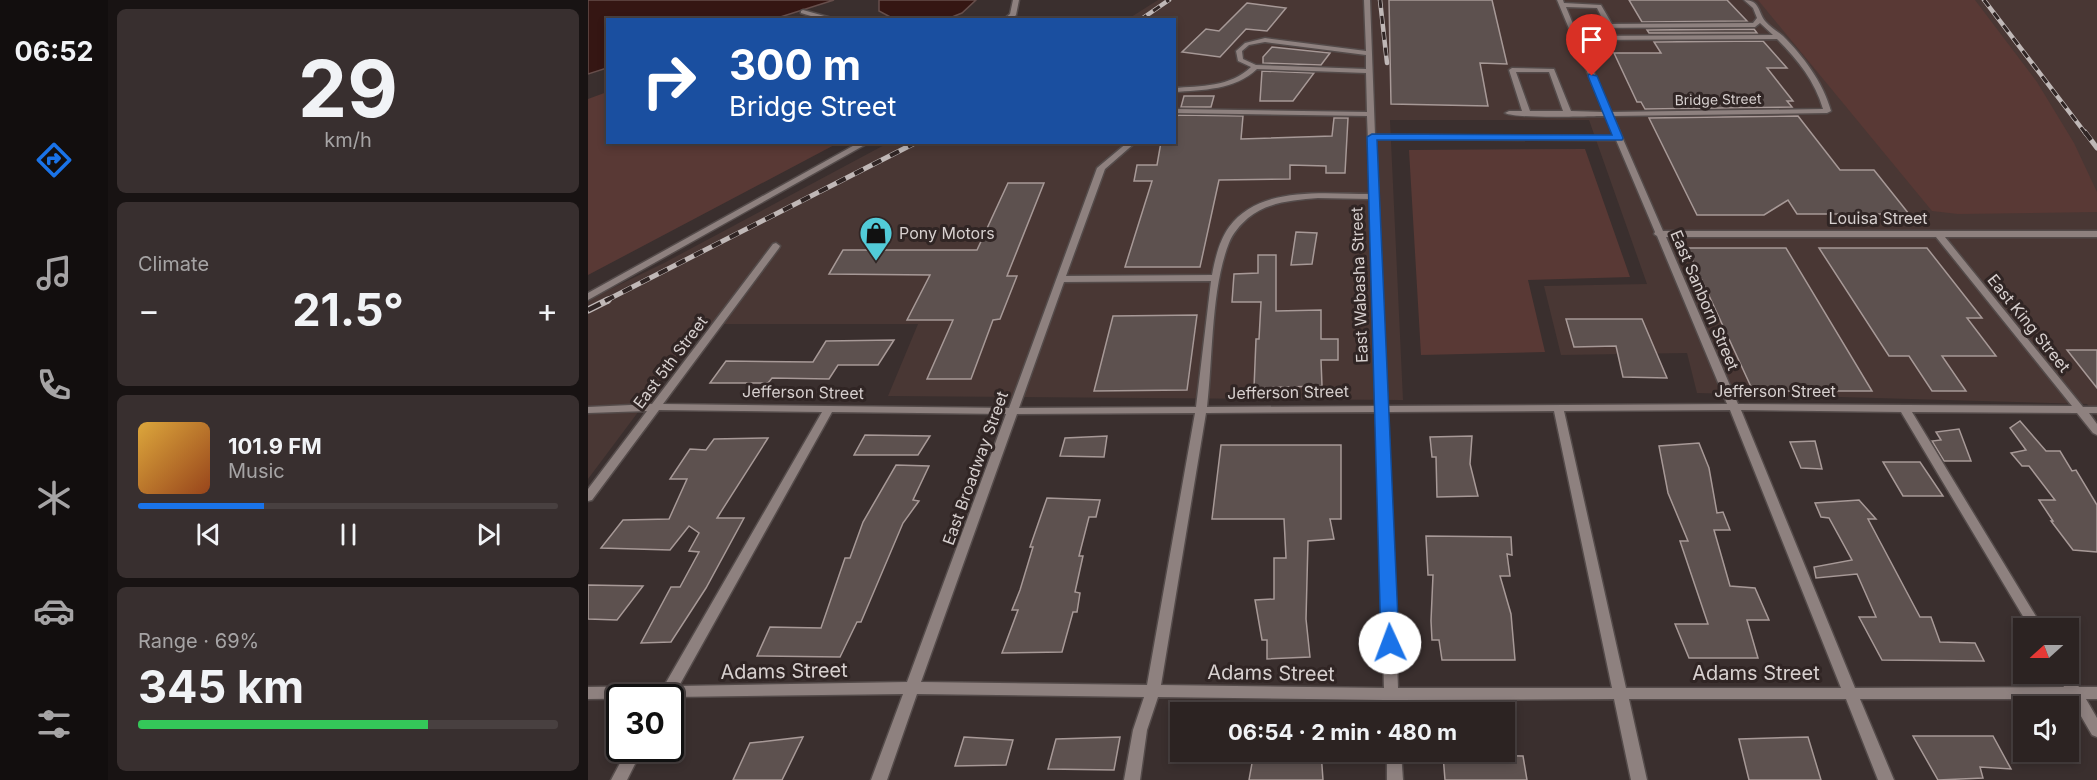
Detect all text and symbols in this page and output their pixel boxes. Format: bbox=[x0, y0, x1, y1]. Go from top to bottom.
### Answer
pin bbox=[1566, 14, 1617, 76]
icon: arrive bbox=[1575, 23, 1608, 56]
text: 06:52 bbox=[14, 35, 94, 68]
text: 300 m bbox=[729, 39, 861, 90]
text: 29 bbox=[298, 41, 398, 136]
icon: right bbox=[630, 42, 708, 120]
text: Bridge Street bbox=[729, 90, 896, 123]
street label: Bridge Street bbox=[1674, 90, 1762, 108]
text: km/h bbox=[324, 128, 372, 152]
icon: directions bbox=[33, 139, 75, 181]
street label: East Wabasha Street bbox=[1346, 207, 1372, 363]
street label: Louisa Street bbox=[1828, 208, 1928, 228]
shop icon: Pony Motors bbox=[858, 215, 894, 262]
place label: Pony Motors bbox=[899, 223, 995, 243]
street label: East Sanborn Street bbox=[1666, 227, 1744, 373]
icon: music bbox=[33, 252, 75, 294]
text: Climate bbox=[138, 252, 209, 276]
street label: East King Street bbox=[1983, 270, 2075, 376]
text: 21.5° bbox=[292, 282, 404, 337]
text: − bbox=[138, 290, 160, 330]
text: + bbox=[536, 290, 558, 330]
street label: East 5th Street bbox=[629, 312, 711, 412]
icon: phone bbox=[33, 364, 75, 406]
street label: Jefferson Street bbox=[742, 381, 864, 403]
street label: Jefferson Street bbox=[1227, 381, 1349, 403]
street label: Jefferson Street bbox=[1714, 381, 1836, 401]
street label: East Broadway Street bbox=[938, 388, 1012, 548]
text: 101.9 FM bbox=[228, 433, 322, 459]
text: Music bbox=[228, 459, 285, 483]
icon: climate bbox=[33, 477, 75, 519]
icon: previous bbox=[192, 518, 225, 551]
icon: pause bbox=[332, 518, 365, 551]
icon: next bbox=[472, 518, 505, 551]
icon: car bbox=[33, 590, 75, 632]
position arrow bbox=[1358, 611, 1422, 675]
north arrow bbox=[2013, 618, 2079, 684]
map controls bbox=[2013, 618, 2079, 762]
text: Range · 69% bbox=[138, 629, 259, 653]
street label: Adams Street bbox=[720, 658, 848, 684]
text: 345 km bbox=[138, 659, 304, 714]
street label: Adams Street bbox=[1207, 660, 1335, 686]
street label: Adams Street bbox=[1692, 661, 1820, 685]
speed limit sign: 30 bbox=[606, 684, 684, 762]
button: sound bbox=[2013, 696, 2079, 762]
icon: filters bbox=[33, 703, 75, 745]
text: 06:54 · 2 min · 480 m bbox=[1228, 719, 1457, 745]

